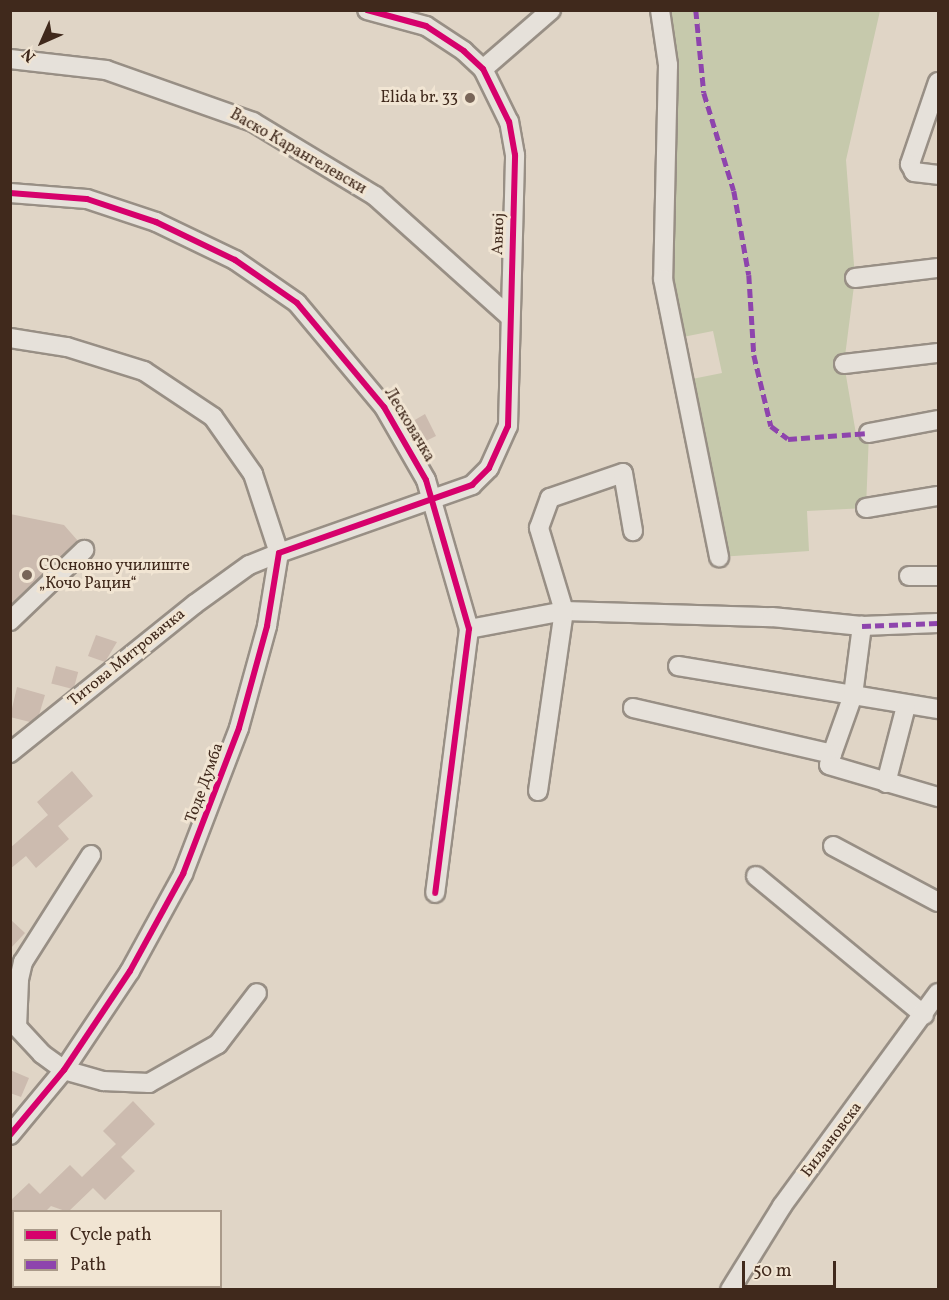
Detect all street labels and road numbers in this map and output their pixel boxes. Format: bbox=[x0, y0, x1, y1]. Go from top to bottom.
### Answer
street label: Васко Карангелевски bbox=[226, 105, 370, 199]
street label: Авној bbox=[489, 213, 509, 255]
street label: Лесковачка bbox=[379, 385, 439, 465]
street label: Титова Митровачка bbox=[65, 605, 189, 711]
street label: Тоде Думба bbox=[182, 741, 228, 825]
street label: Биљановска bbox=[797, 1099, 867, 1181]

